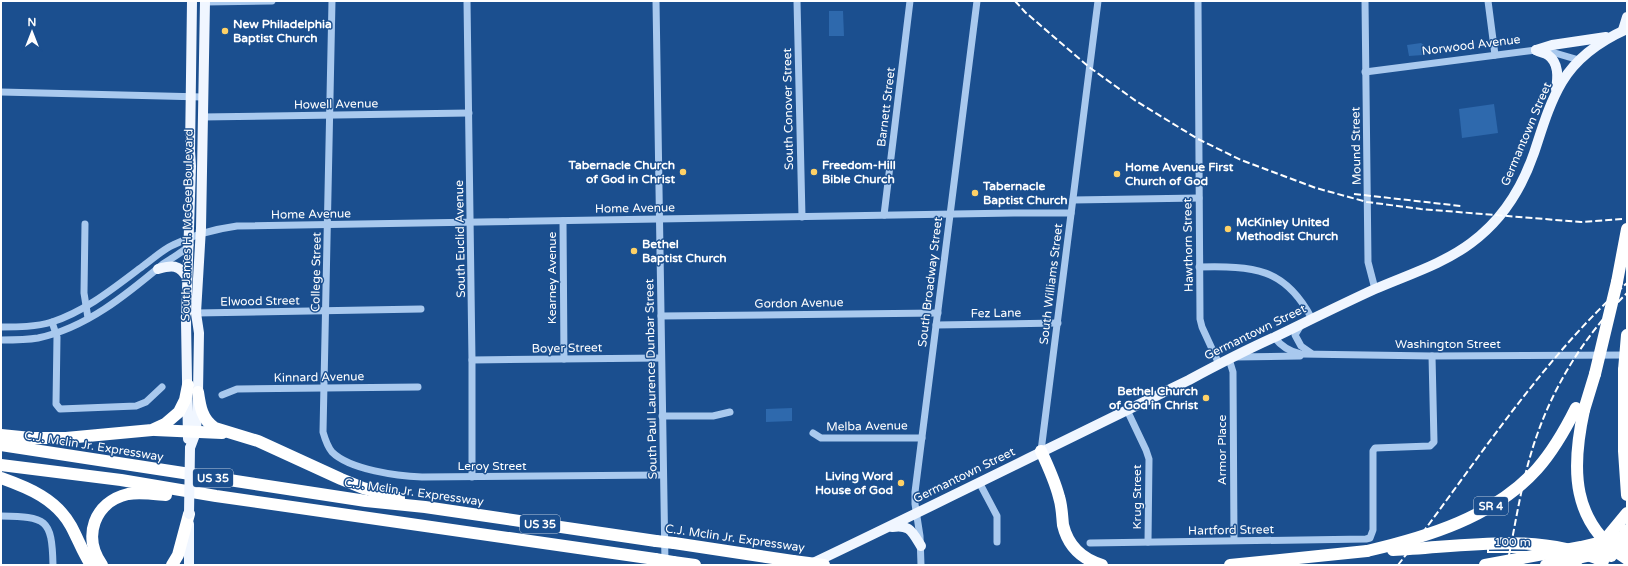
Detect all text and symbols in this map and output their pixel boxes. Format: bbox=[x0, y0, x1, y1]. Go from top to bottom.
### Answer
north arrow bbox=[12, 12, 52, 52]
text: N bbox=[28, 16, 36, 29]
place label: New Philadelphia Baptist Church bbox=[233, 17, 332, 46]
marker: New Philadelphia Baptist Church bbox=[220, 26, 230, 36]
street label: Norwood Avenue bbox=[1421, 32, 1521, 58]
street label: South Conover Street bbox=[780, 47, 796, 170]
street label: Barnett Street bbox=[874, 66, 898, 148]
street label: Germantown Street bbox=[1498, 80, 1554, 188]
street label: Howell Avenue bbox=[294, 96, 378, 112]
street label: Mound Street bbox=[1348, 106, 1364, 185]
street label: South James H. McGee Boulevard bbox=[178, 129, 196, 321]
place label: Tabernacle Church of God in Christ bbox=[568, 158, 675, 186]
place label: Freedom-Hill Bible Church bbox=[822, 158, 896, 186]
place label: Home Avenue First Church of God bbox=[1125, 160, 1234, 188]
marker: Tabernacle Church of God in Christ bbox=[678, 167, 688, 177]
marker: Freedom-Hill Bible Church bbox=[809, 167, 819, 177]
marker: Home Avenue First Church of God bbox=[1112, 169, 1122, 179]
place label: Tabernacle Baptist Church bbox=[982, 179, 1068, 208]
street label: South Euclid Avenue bbox=[452, 180, 468, 298]
marker: Tabernacle Baptist Church bbox=[970, 188, 980, 198]
street label: Hawthorn Street bbox=[1180, 197, 1196, 292]
street label: Home Avenue bbox=[595, 200, 675, 216]
street label: Home Avenue bbox=[271, 206, 351, 222]
place label: McKinley United Methodist Church bbox=[1236, 215, 1338, 243]
street label: South Broadway Street bbox=[915, 216, 945, 348]
street label: South Williams Street bbox=[1037, 222, 1065, 345]
marker: McKinley United Methodist Church bbox=[1223, 224, 1233, 234]
street label: College Street bbox=[308, 231, 324, 312]
street label: Kearney Avenue bbox=[545, 231, 559, 324]
place label: Bethel Baptist Church bbox=[642, 237, 727, 266]
marker: Bethel Baptist Church bbox=[629, 246, 639, 256]
street label: South Paul Laurence Dunbar Street bbox=[642, 278, 660, 479]
street label: Elwood Street bbox=[220, 293, 300, 309]
street label: Gordon Avenue bbox=[754, 295, 844, 311]
street label: Germantown Street bbox=[1202, 301, 1308, 363]
street label: Fez Lane bbox=[971, 306, 1022, 320]
street label: Washington Street bbox=[1395, 337, 1501, 351]
street label: Boyer Street bbox=[532, 340, 603, 356]
street label: Kinnard Avenue bbox=[274, 369, 365, 385]
place label: Bethel Church of God in Christ bbox=[1109, 384, 1198, 412]
marker: Bethel Church of God in Christ bbox=[1201, 393, 1211, 403]
street label: Armor Place bbox=[1215, 415, 1229, 485]
street label: Melba Avenue bbox=[826, 418, 908, 434]
street label: C.J. Mclin Jr. Expressway bbox=[23, 428, 165, 464]
street label: Germantown Street bbox=[911, 444, 1017, 506]
street label: Leroy Street bbox=[457, 459, 527, 473]
street label: Krug Street bbox=[1130, 464, 1144, 529]
road number: US 35 bbox=[193, 469, 233, 487]
place label: Living Word House of God bbox=[815, 469, 893, 497]
street label: C.J. Mclin Jr. Expressway bbox=[343, 475, 485, 509]
marker: Living Word House of God bbox=[896, 478, 906, 488]
road number: SR 4 bbox=[1474, 497, 1508, 515]
road number: US 35 bbox=[520, 515, 560, 533]
street label: C.J. Mclin Jr. Expressway bbox=[664, 521, 806, 555]
street label: Hartford Street bbox=[1188, 522, 1274, 538]
scale bar bbox=[1488, 528, 1580, 554]
text: 100 m bbox=[1494, 535, 1531, 549]

